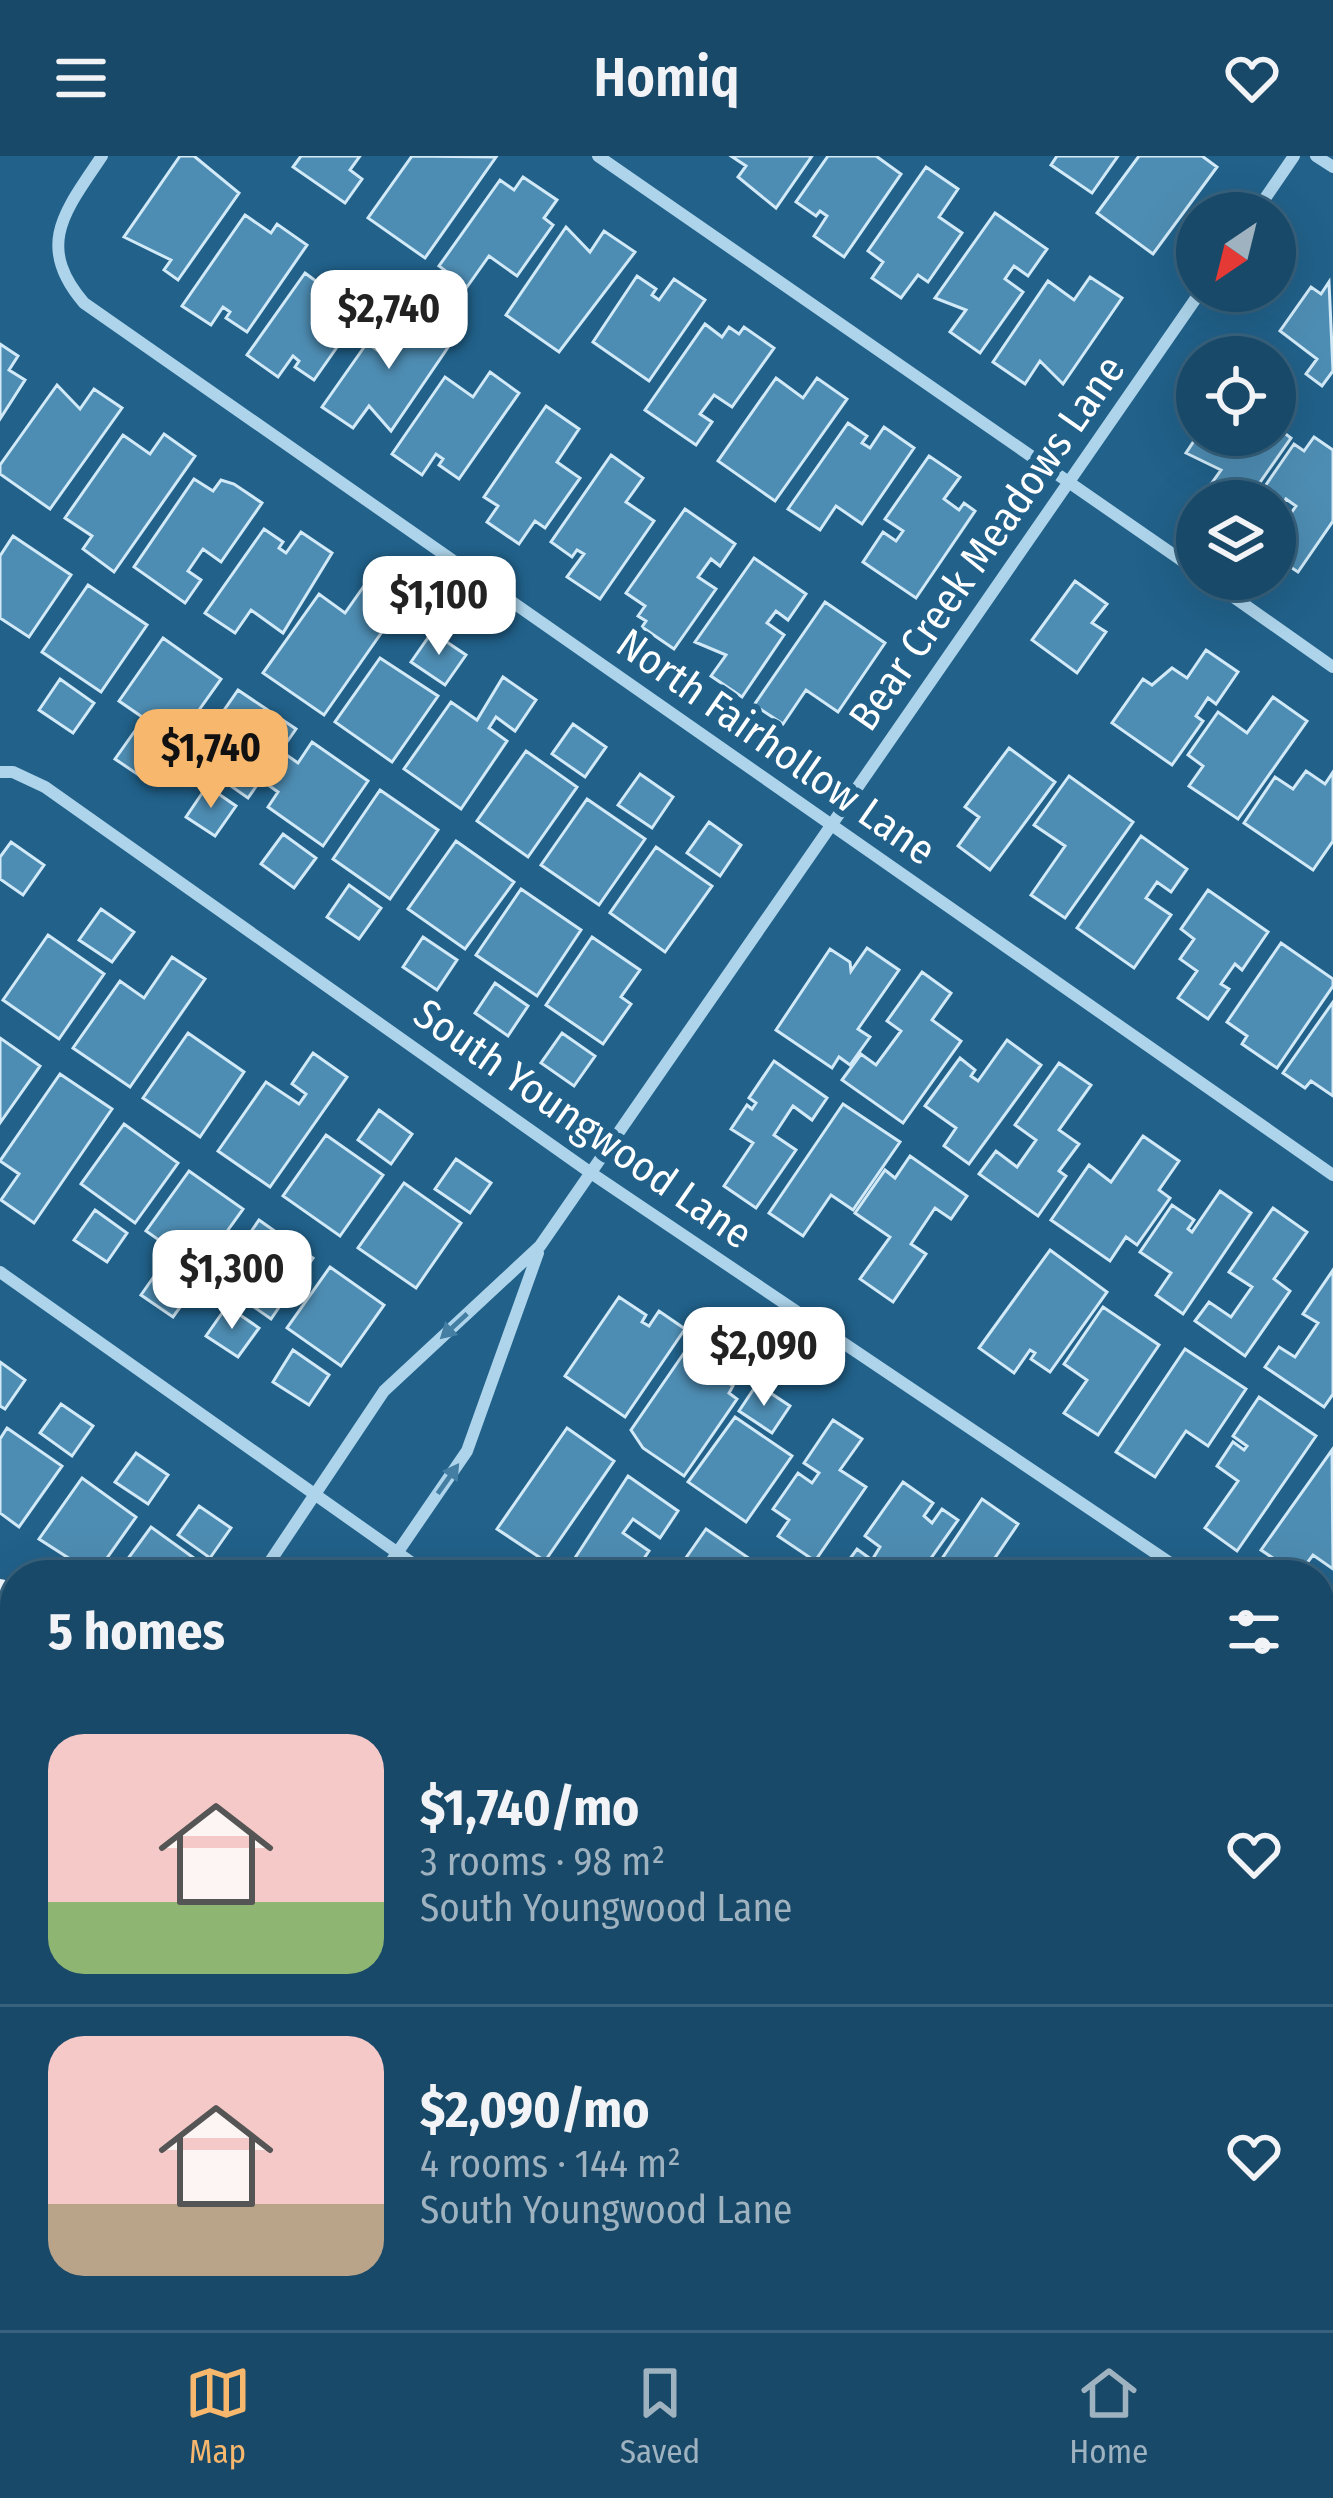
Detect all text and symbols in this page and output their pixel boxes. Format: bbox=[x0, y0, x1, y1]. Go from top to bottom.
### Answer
icon: menu bbox=[48, 45, 114, 111]
icon: heart bbox=[1219, 45, 1285, 111]
text: Homiq bbox=[594, 46, 739, 110]
north arrow bbox=[1176, 192, 1296, 312]
map controls bbox=[1176, 192, 1296, 600]
pin: $2,740 bbox=[291, 270, 487, 372]
text: $2,740 bbox=[338, 286, 440, 332]
button: locate bbox=[1176, 336, 1296, 456]
street label: Bear Creek Meadows Lane bbox=[839, 346, 1135, 740]
button: layers bbox=[1176, 480, 1296, 600]
pin: $1,100 bbox=[341, 556, 537, 658]
text: $1,100 bbox=[390, 572, 488, 618]
street label: North Fairhollow Lane bbox=[607, 618, 945, 876]
pin: $1,740 bbox=[113, 709, 309, 811]
text: $1,740 bbox=[161, 725, 261, 771]
street label: South Youngwood Lane bbox=[404, 989, 762, 1259]
pin: $1,300 bbox=[134, 1230, 330, 1332]
text: $1,300 bbox=[180, 1246, 285, 1292]
pin: $2,090 bbox=[666, 1307, 862, 1409]
one-way arrow bbox=[440, 1312, 469, 1339]
text: $2,090 bbox=[710, 1323, 818, 1369]
one-way arrow bbox=[436, 1463, 459, 1495]
icon: filters bbox=[1221, 1599, 1287, 1665]
text: 5 homes bbox=[48, 1601, 225, 1663]
text: $1,740/mo bbox=[420, 1777, 639, 1839]
icon: home bbox=[144, 1782, 288, 1926]
icon: heart bbox=[1221, 1821, 1287, 1887]
text: 3 rooms · 98 m² bbox=[420, 1839, 665, 1885]
text: South Youngwood Lane bbox=[420, 1885, 792, 1931]
text: $2,090/mo bbox=[420, 2079, 649, 2141]
icon: home bbox=[144, 2084, 288, 2228]
icon: heart bbox=[1221, 2123, 1287, 2189]
text: 4 rooms · 144 m² bbox=[420, 2141, 681, 2187]
text: South Youngwood Lane bbox=[420, 2187, 792, 2233]
tab: Map bbox=[185, 2360, 251, 2472]
tab: Saved bbox=[620, 2360, 700, 2472]
tab: Home bbox=[1069, 2360, 1148, 2472]

